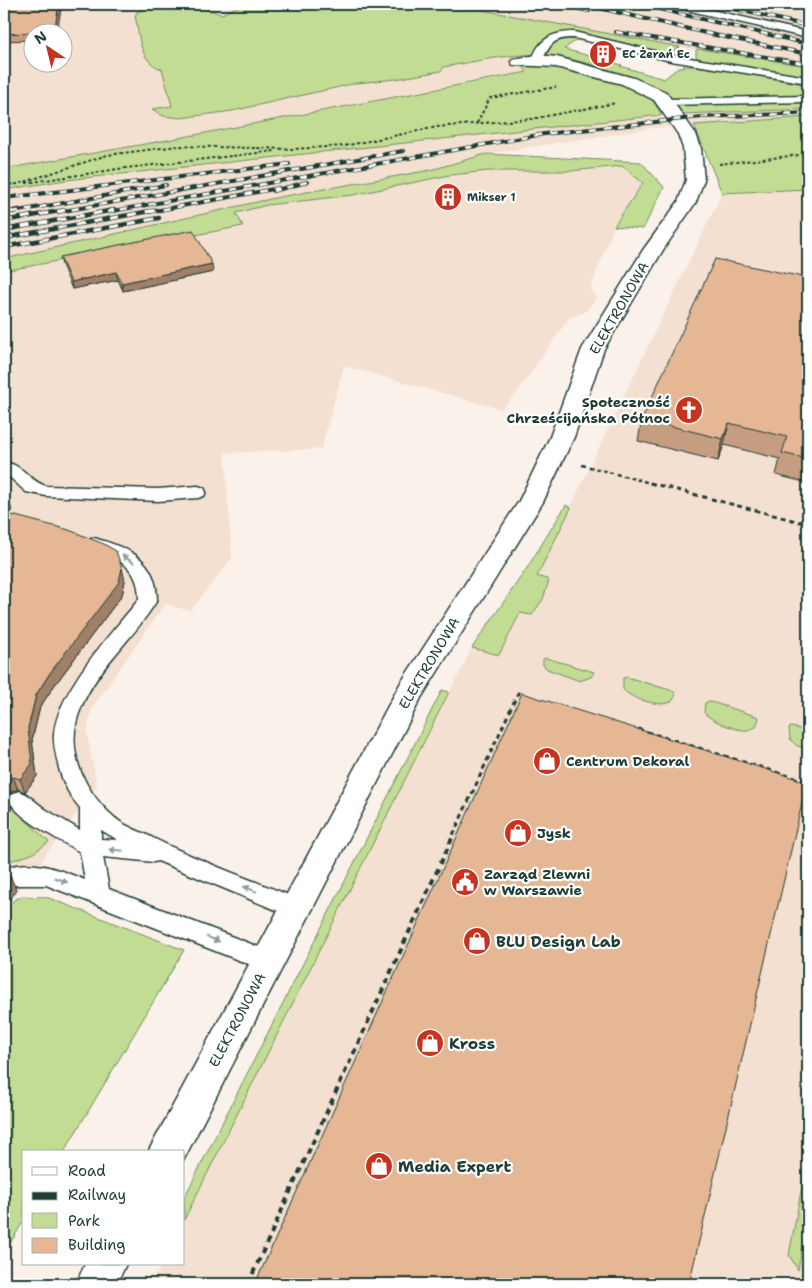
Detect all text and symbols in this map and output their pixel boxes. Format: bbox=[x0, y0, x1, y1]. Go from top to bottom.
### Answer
north arrow bbox=[22, 22, 72, 72]
text: N bbox=[31, 27, 50, 48]
building icon: EC Żerań Ec bbox=[588, 39, 618, 69]
place label: EC Żerań Ec bbox=[622, 46, 690, 62]
building icon: Mikser 1 bbox=[433, 182, 463, 212]
place label: Mikser 1 bbox=[467, 190, 516, 205]
street label: ELEKTRONOWA bbox=[585, 258, 653, 358]
place label: Społeczność Chrześcijańska Północ bbox=[507, 393, 670, 427]
church icon: Społeczność Chrześcijańska Północ bbox=[674, 395, 704, 425]
one-way arrow bbox=[121, 554, 135, 564]
street label: ELEKTRONOWA bbox=[394, 614, 464, 712]
shop icon: Centrum Dekoral bbox=[532, 746, 562, 776]
place label: Centrum Dekoral bbox=[566, 752, 689, 770]
shop icon: Jysk bbox=[503, 818, 533, 848]
place label: Jysk bbox=[537, 824, 571, 842]
one-way arrow bbox=[108, 845, 124, 853]
place label: Zarząd Zlewni w Warszawie bbox=[484, 865, 590, 899]
public building icon: Zarząd Zlewni w Warszawie bbox=[450, 867, 480, 897]
one-way arrow bbox=[54, 876, 69, 884]
one-way arrow bbox=[243, 885, 257, 893]
shop icon: BLU Design Lab bbox=[462, 926, 492, 956]
place label: BLU Design Lab bbox=[496, 931, 621, 952]
one-way arrow bbox=[205, 935, 220, 943]
street label: ELEKTRONOWA bbox=[205, 970, 269, 1070]
shop icon: Kross bbox=[415, 1028, 445, 1058]
place label: Kross bbox=[449, 1033, 495, 1054]
legend bbox=[22, 1150, 185, 1266]
shop icon: Media Expert bbox=[364, 1151, 394, 1181]
place label: Media Expert bbox=[398, 1156, 512, 1177]
text: Road bbox=[68, 1161, 106, 1181]
text: Railway bbox=[68, 1185, 126, 1205]
text: Park bbox=[68, 1211, 100, 1231]
text: Building bbox=[68, 1235, 125, 1255]

